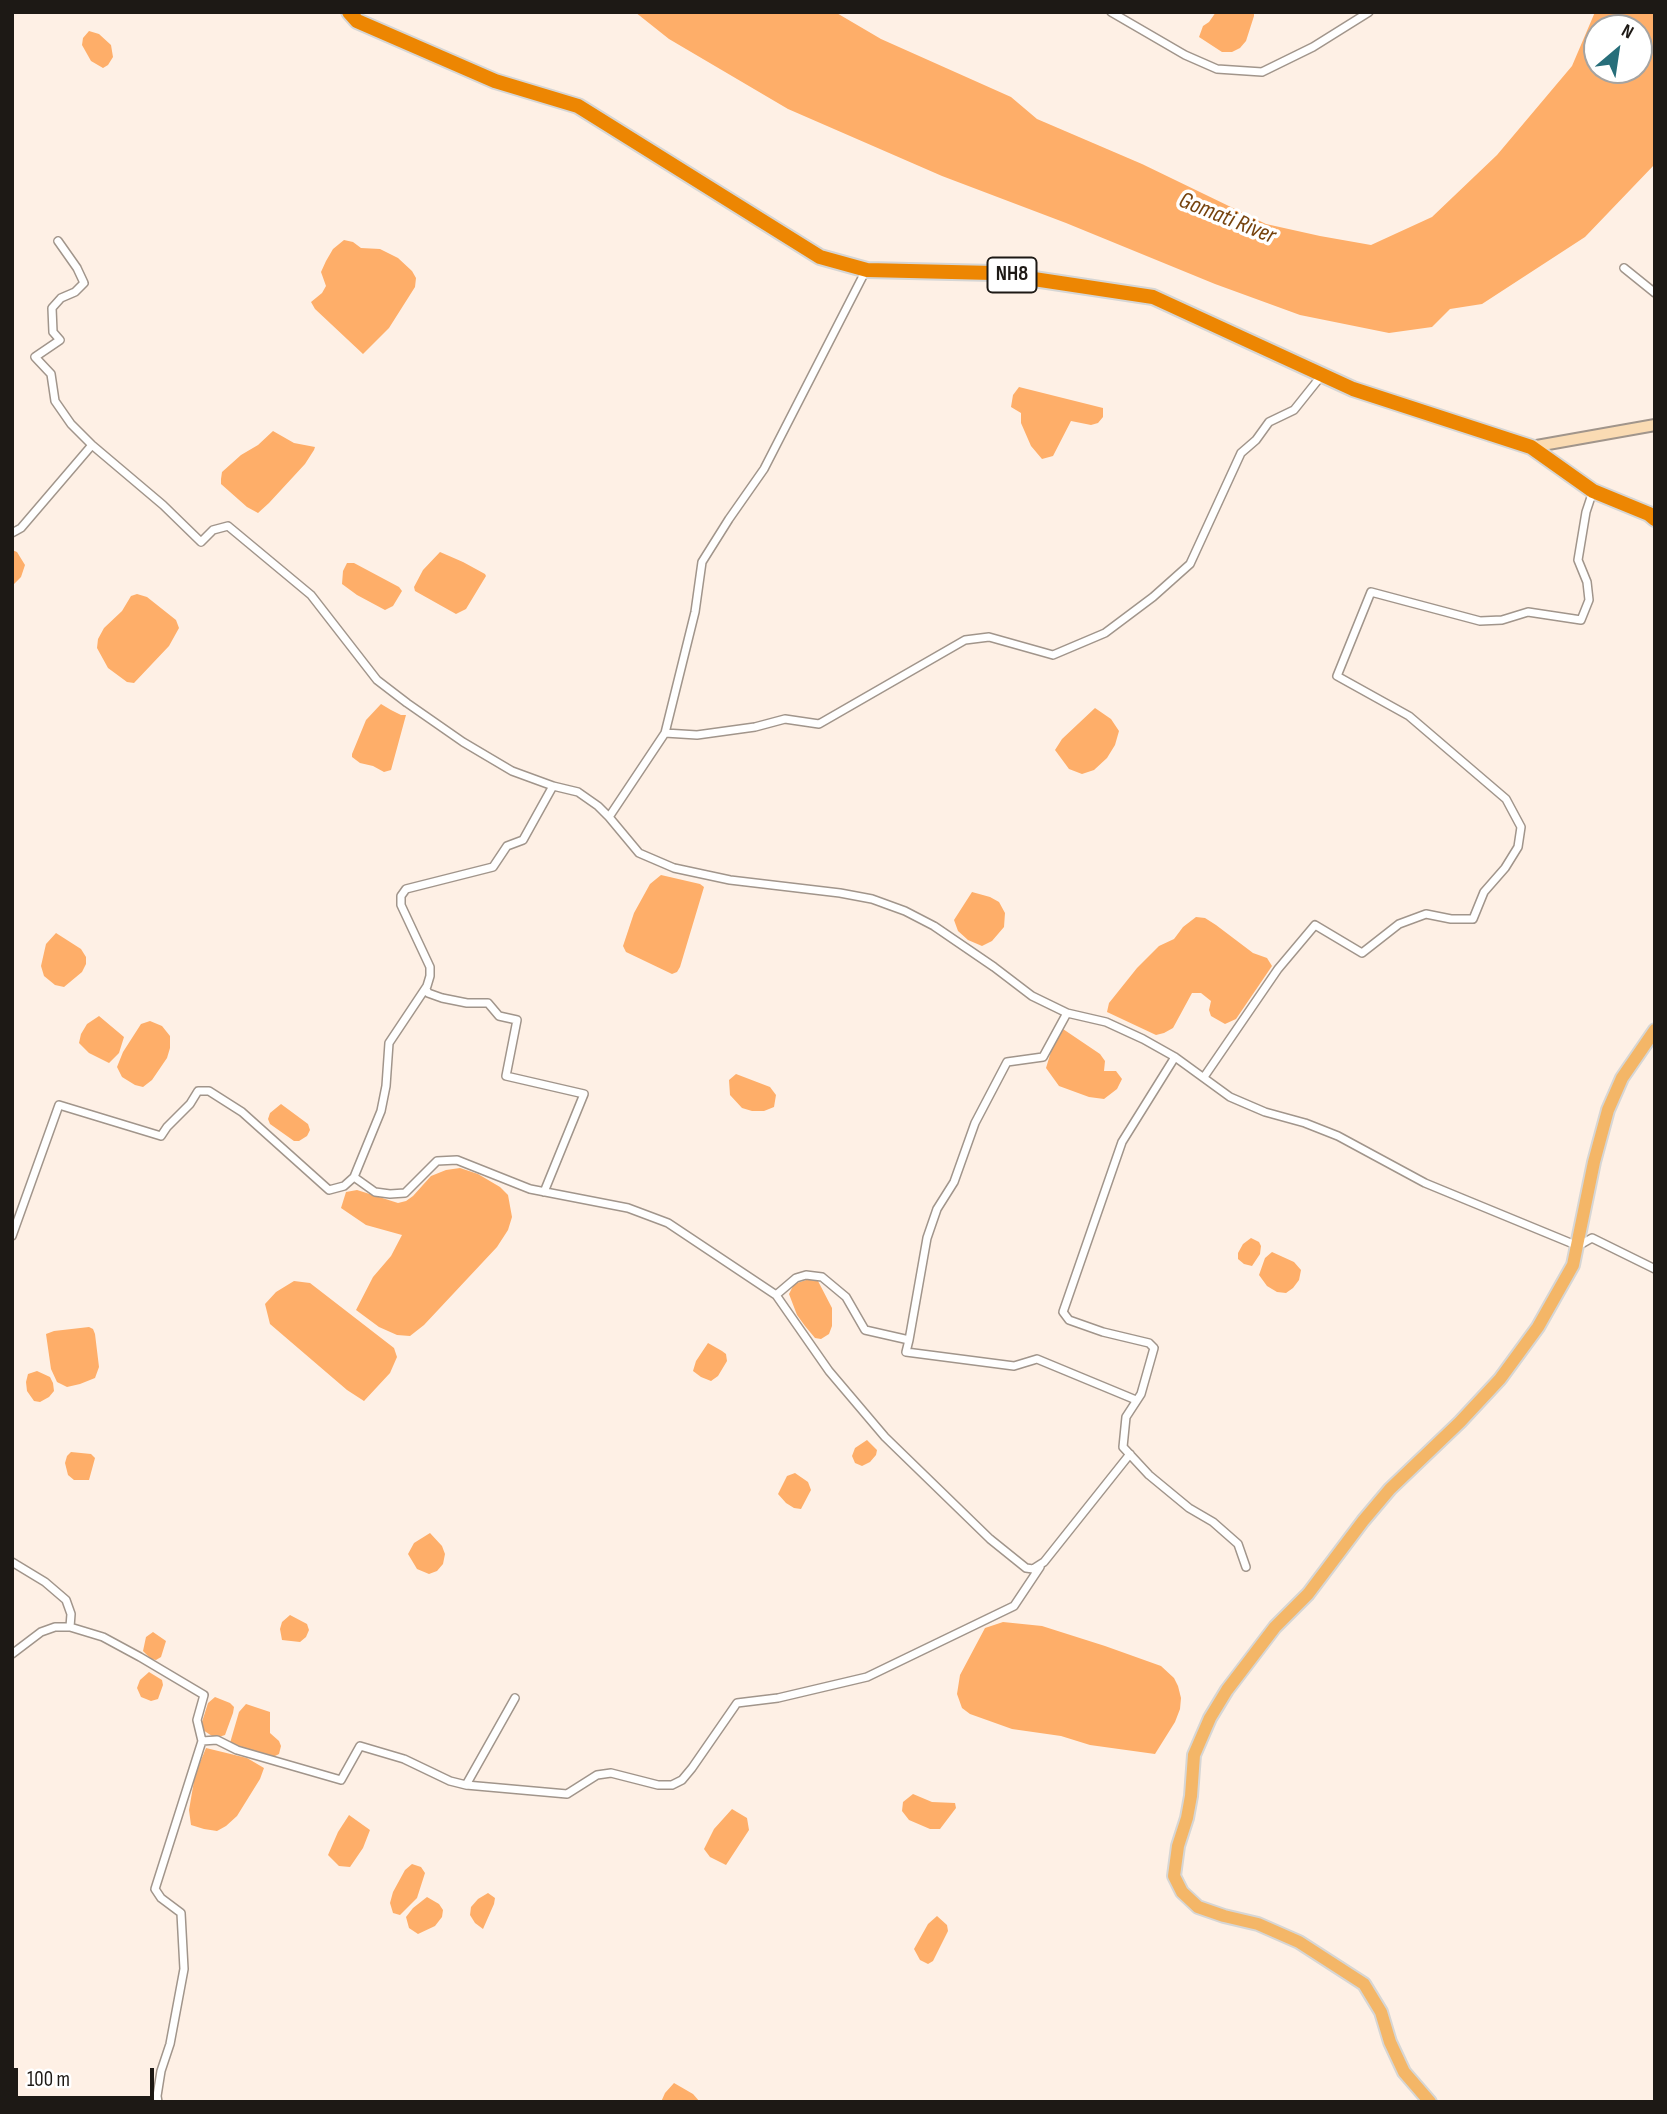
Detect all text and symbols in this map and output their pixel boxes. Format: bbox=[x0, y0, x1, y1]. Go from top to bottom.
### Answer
north arrow bbox=[1583, 14, 1653, 84]
text: N bbox=[1617, 19, 1637, 44]
water label: Gomati River bbox=[1174, 187, 1280, 251]
road number: NH8 bbox=[988, 258, 1036, 292]
scale bar bbox=[18, 2054, 158, 2098]
text: 100 m bbox=[27, 2067, 70, 2092]

